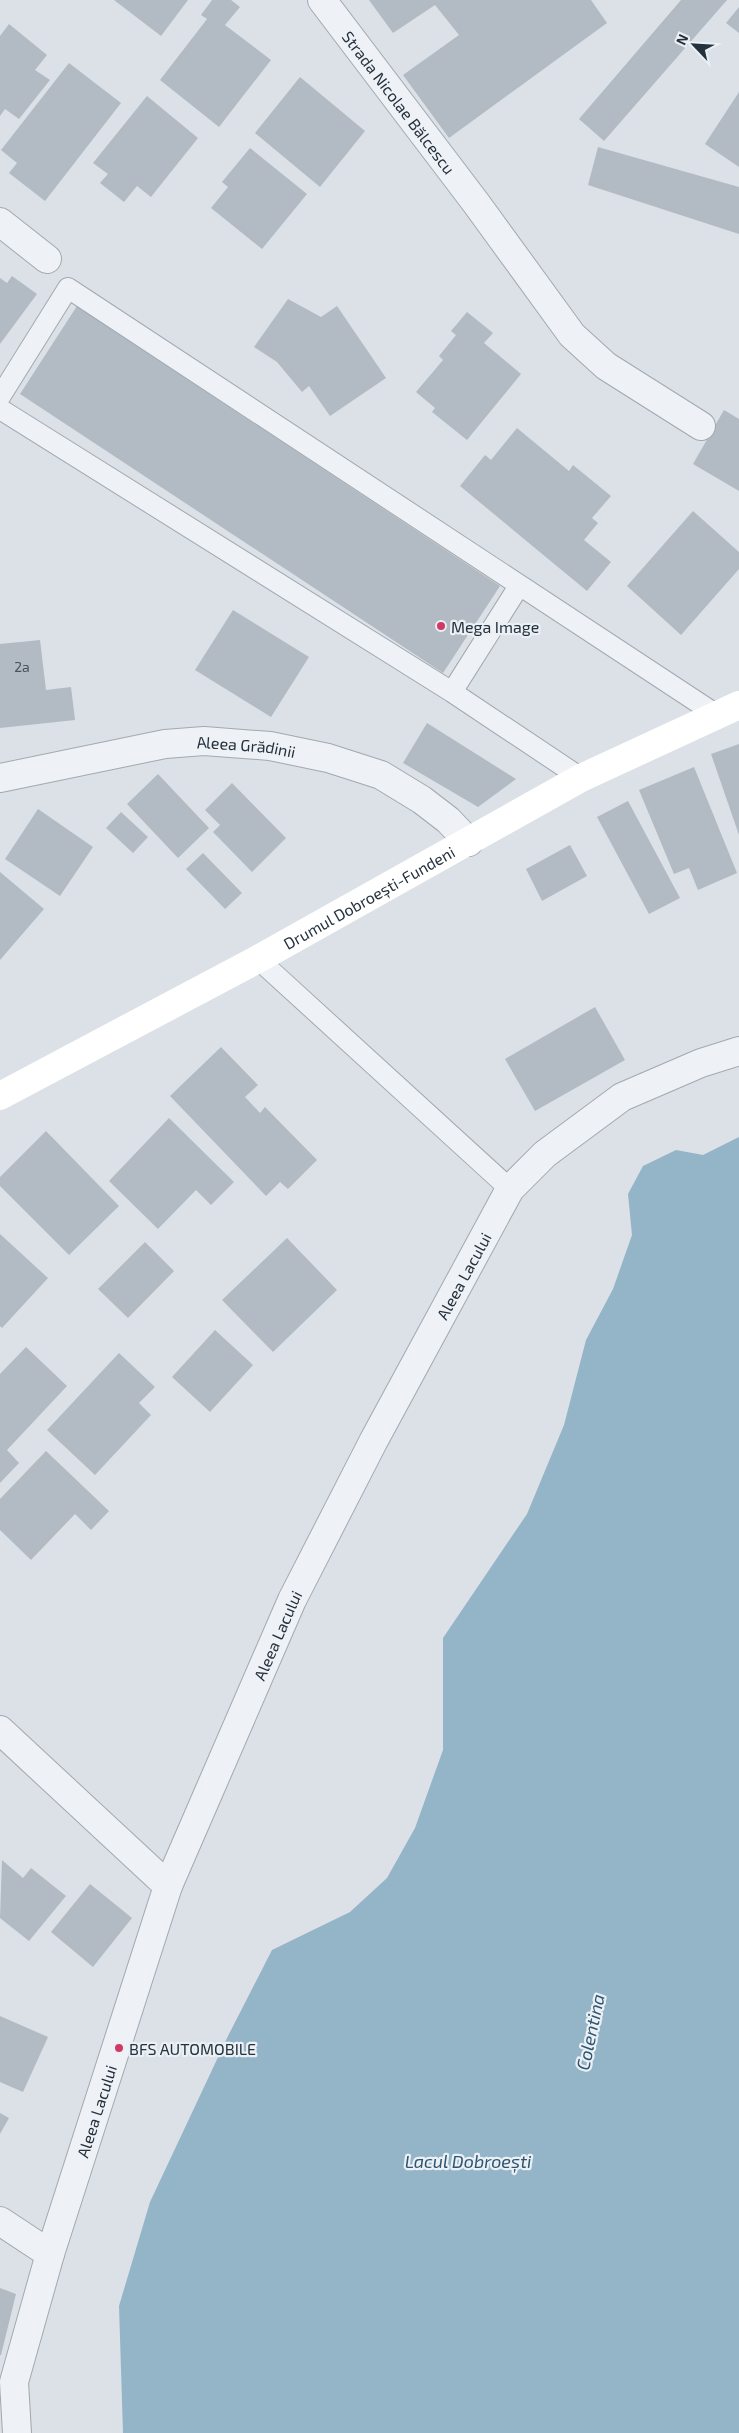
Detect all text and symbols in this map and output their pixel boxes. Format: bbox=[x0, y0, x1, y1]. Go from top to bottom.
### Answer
north arrow bbox=[669, 20, 719, 70]
street label: Strada Nicolae Bălcescu bbox=[339, 27, 460, 177]
text: N bbox=[672, 31, 692, 47]
place label: Mega Image bbox=[451, 617, 539, 636]
marker: Mega Image bbox=[435, 620, 447, 632]
house number: 2a bbox=[14, 658, 30, 675]
street label: Aleea Grădinii bbox=[196, 731, 298, 761]
street label: Drumul Dobroești-Fundeni bbox=[280, 841, 458, 952]
street label: Aleea Lacului bbox=[432, 1229, 494, 1322]
street label: Aleea Lacului bbox=[249, 1587, 305, 1683]
water label: Colentina bbox=[571, 1992, 609, 2072]
place label: BFS AUTOMOBILE bbox=[129, 2039, 256, 2058]
marker: BFS AUTOMOBILE bbox=[113, 2042, 125, 2054]
street label: Aleea Lacului bbox=[72, 2063, 120, 2160]
water label: Lacul Dobroești bbox=[405, 2150, 532, 2173]

